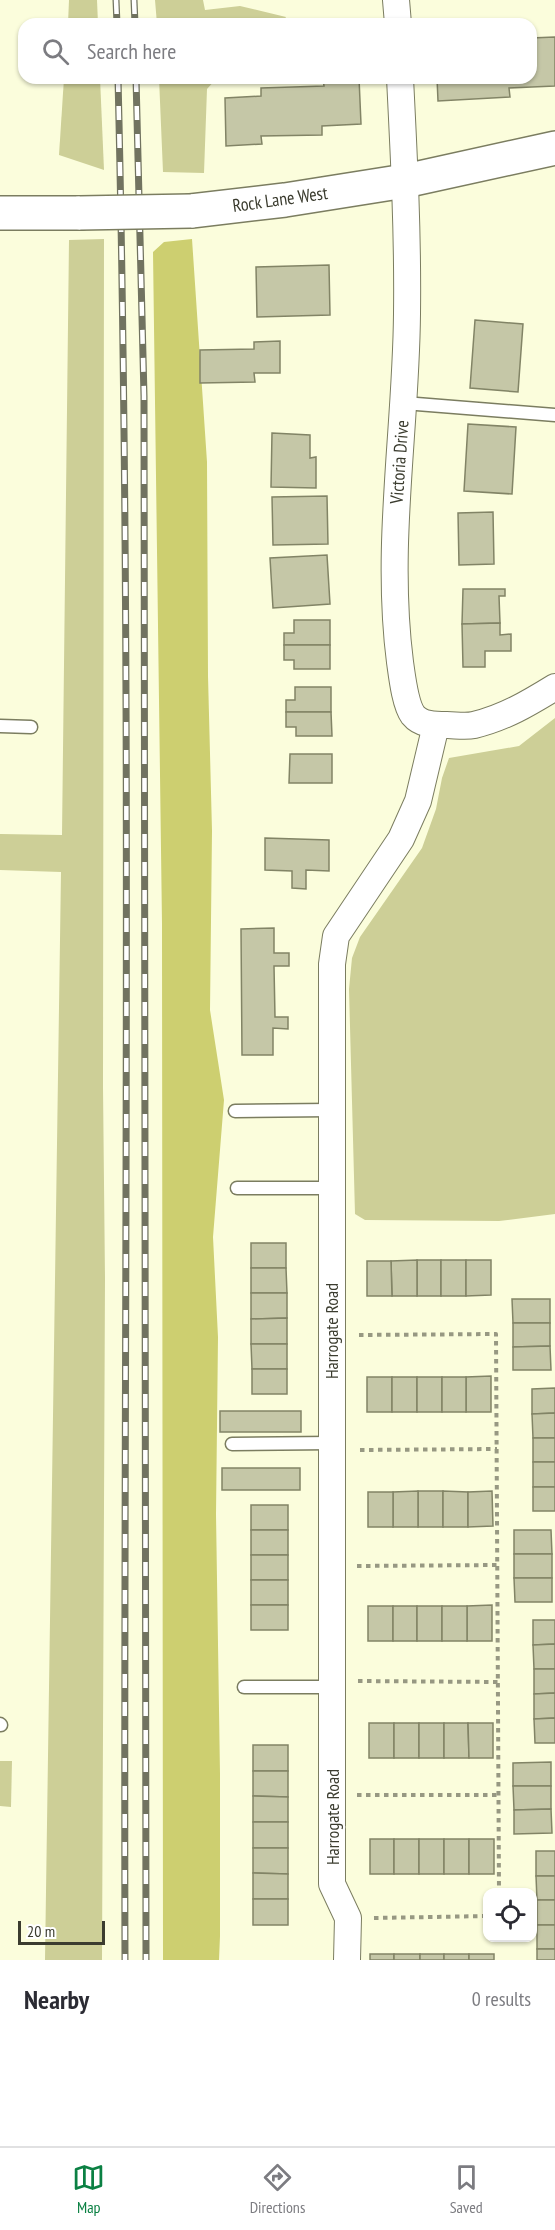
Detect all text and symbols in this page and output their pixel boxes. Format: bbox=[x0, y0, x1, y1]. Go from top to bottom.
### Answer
search box bbox=[18, 18, 537, 84]
icon: search bbox=[39, 35, 72, 68]
text: Search here bbox=[87, 37, 176, 65]
street label: Rock Lane West bbox=[231, 181, 329, 217]
street label: Victoria Drive bbox=[385, 419, 413, 506]
street label: Harrogate Road bbox=[320, 1283, 343, 1379]
street label: Harrogate Road bbox=[321, 1769, 344, 1865]
map controls bbox=[483, 1888, 537, 1942]
button: locate bbox=[483, 1888, 537, 1942]
scale bar bbox=[18, 1918, 105, 1946]
text: 20 m bbox=[27, 1921, 55, 1941]
text: Nearby bbox=[24, 1983, 89, 2016]
text: 0 results bbox=[472, 1986, 531, 2012]
tab: Map bbox=[72, 2161, 105, 2217]
tab: Directions bbox=[250, 2161, 305, 2217]
tab: Saved bbox=[450, 2161, 483, 2217]

